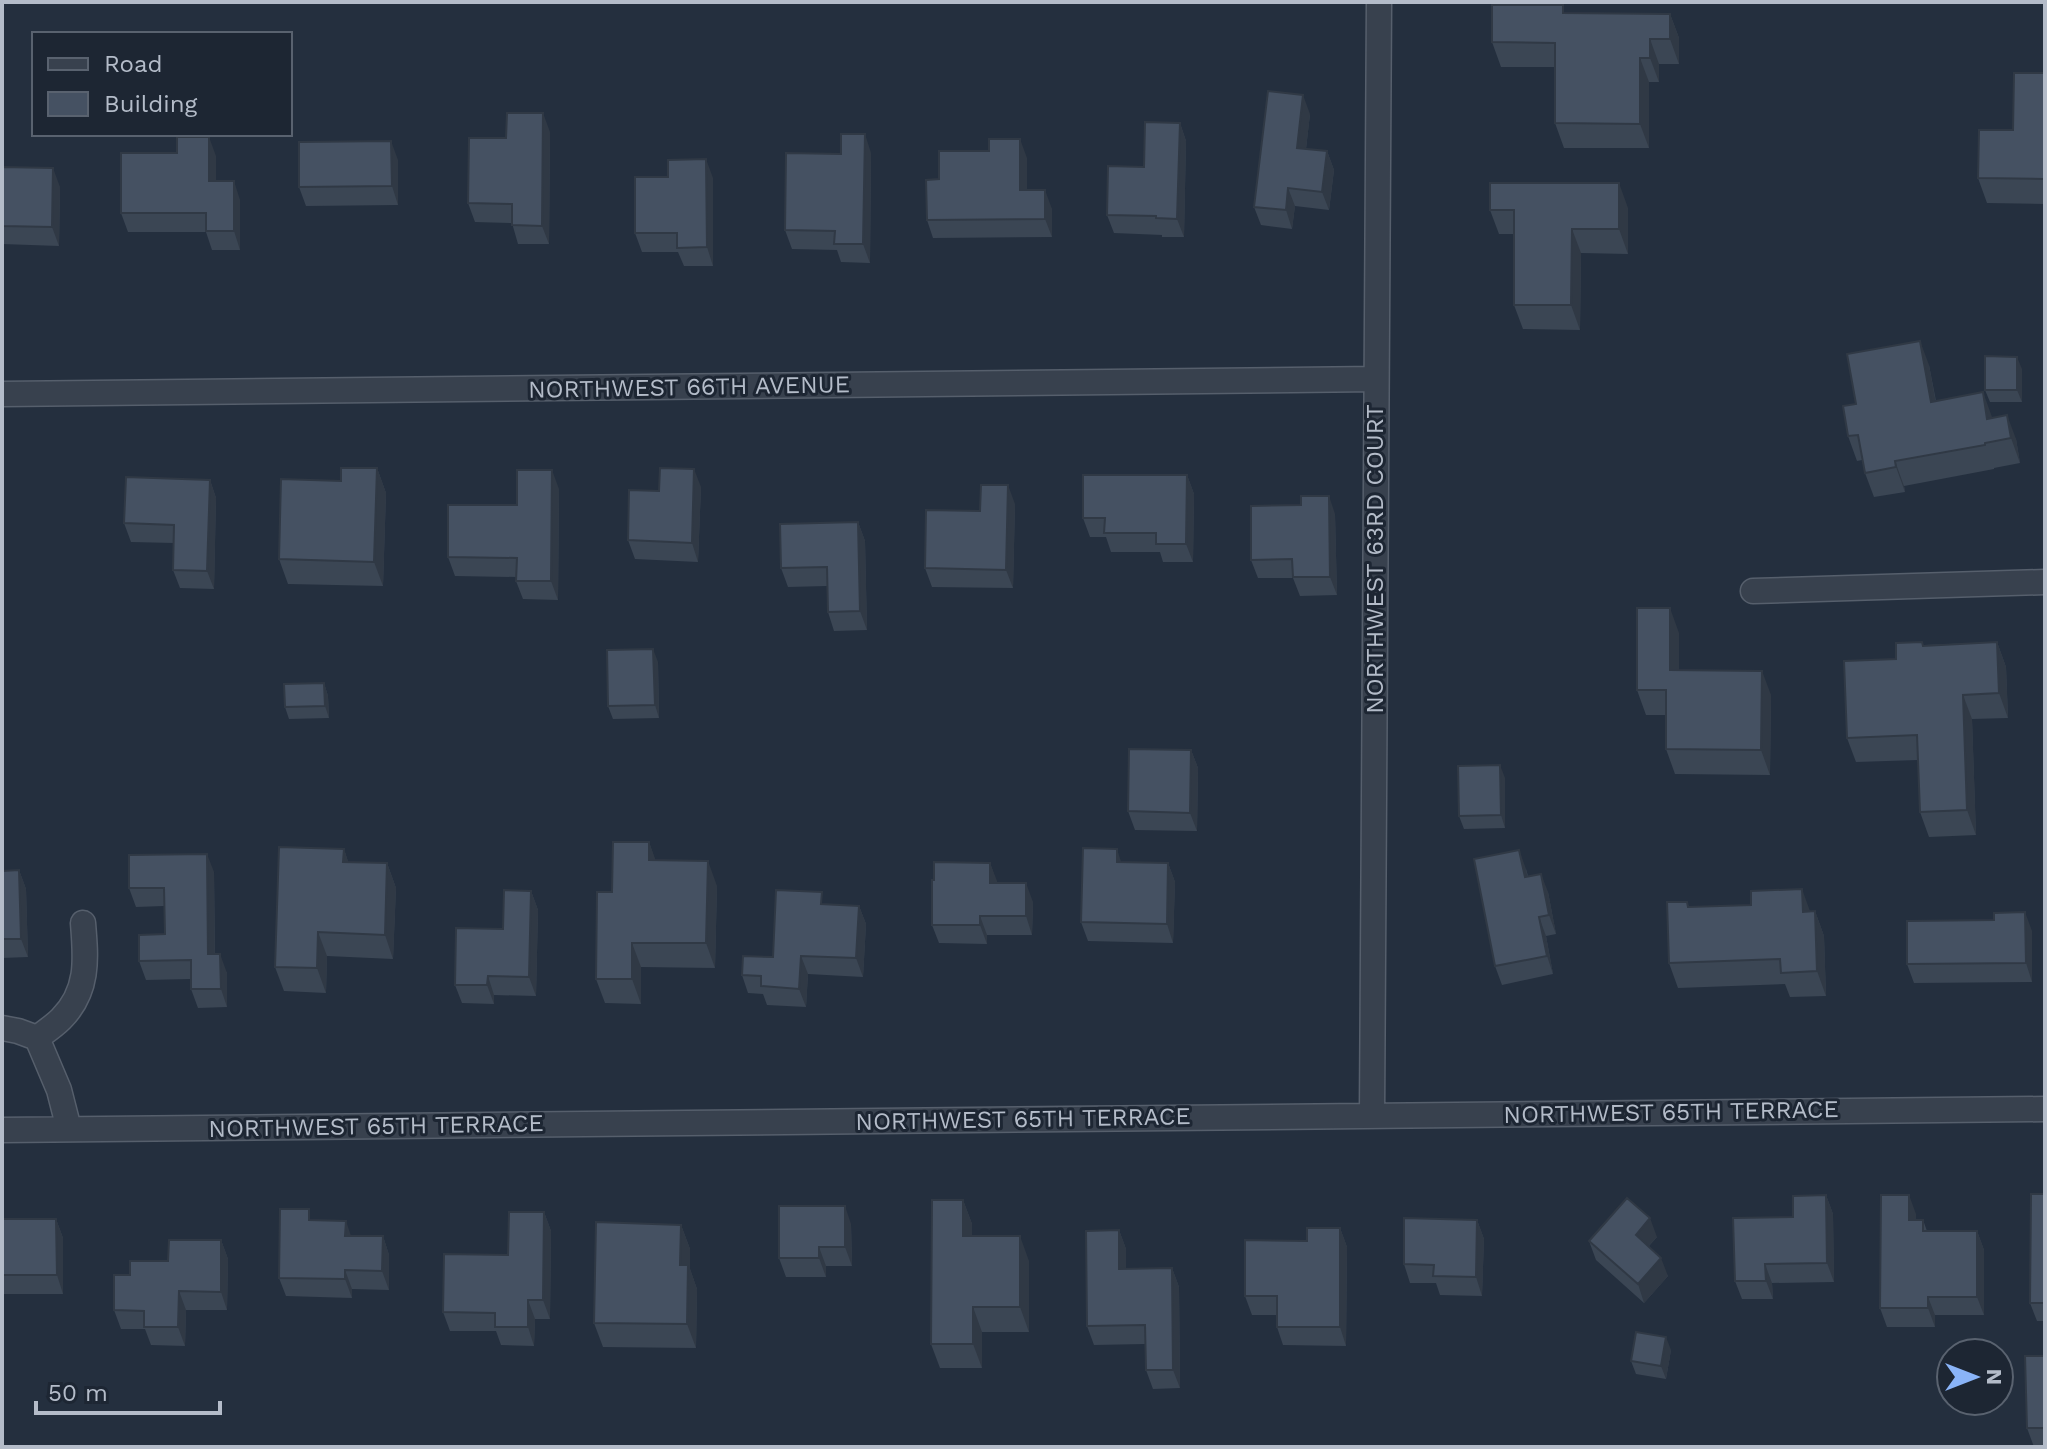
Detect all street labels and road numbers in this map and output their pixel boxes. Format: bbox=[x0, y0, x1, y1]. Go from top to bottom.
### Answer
street label: NORTHWEST 66TH AVENUE bbox=[528, 370, 850, 404]
street label: NORTHWEST 63RD COURT bbox=[1361, 404, 1389, 714]
street label: NORTHWEST 65TH TERRACE bbox=[1503, 1095, 1839, 1129]
street label: NORTHWEST 65TH TERRACE bbox=[855, 1102, 1191, 1136]
street label: NORTHWEST 65TH TERRACE bbox=[208, 1109, 544, 1143]

